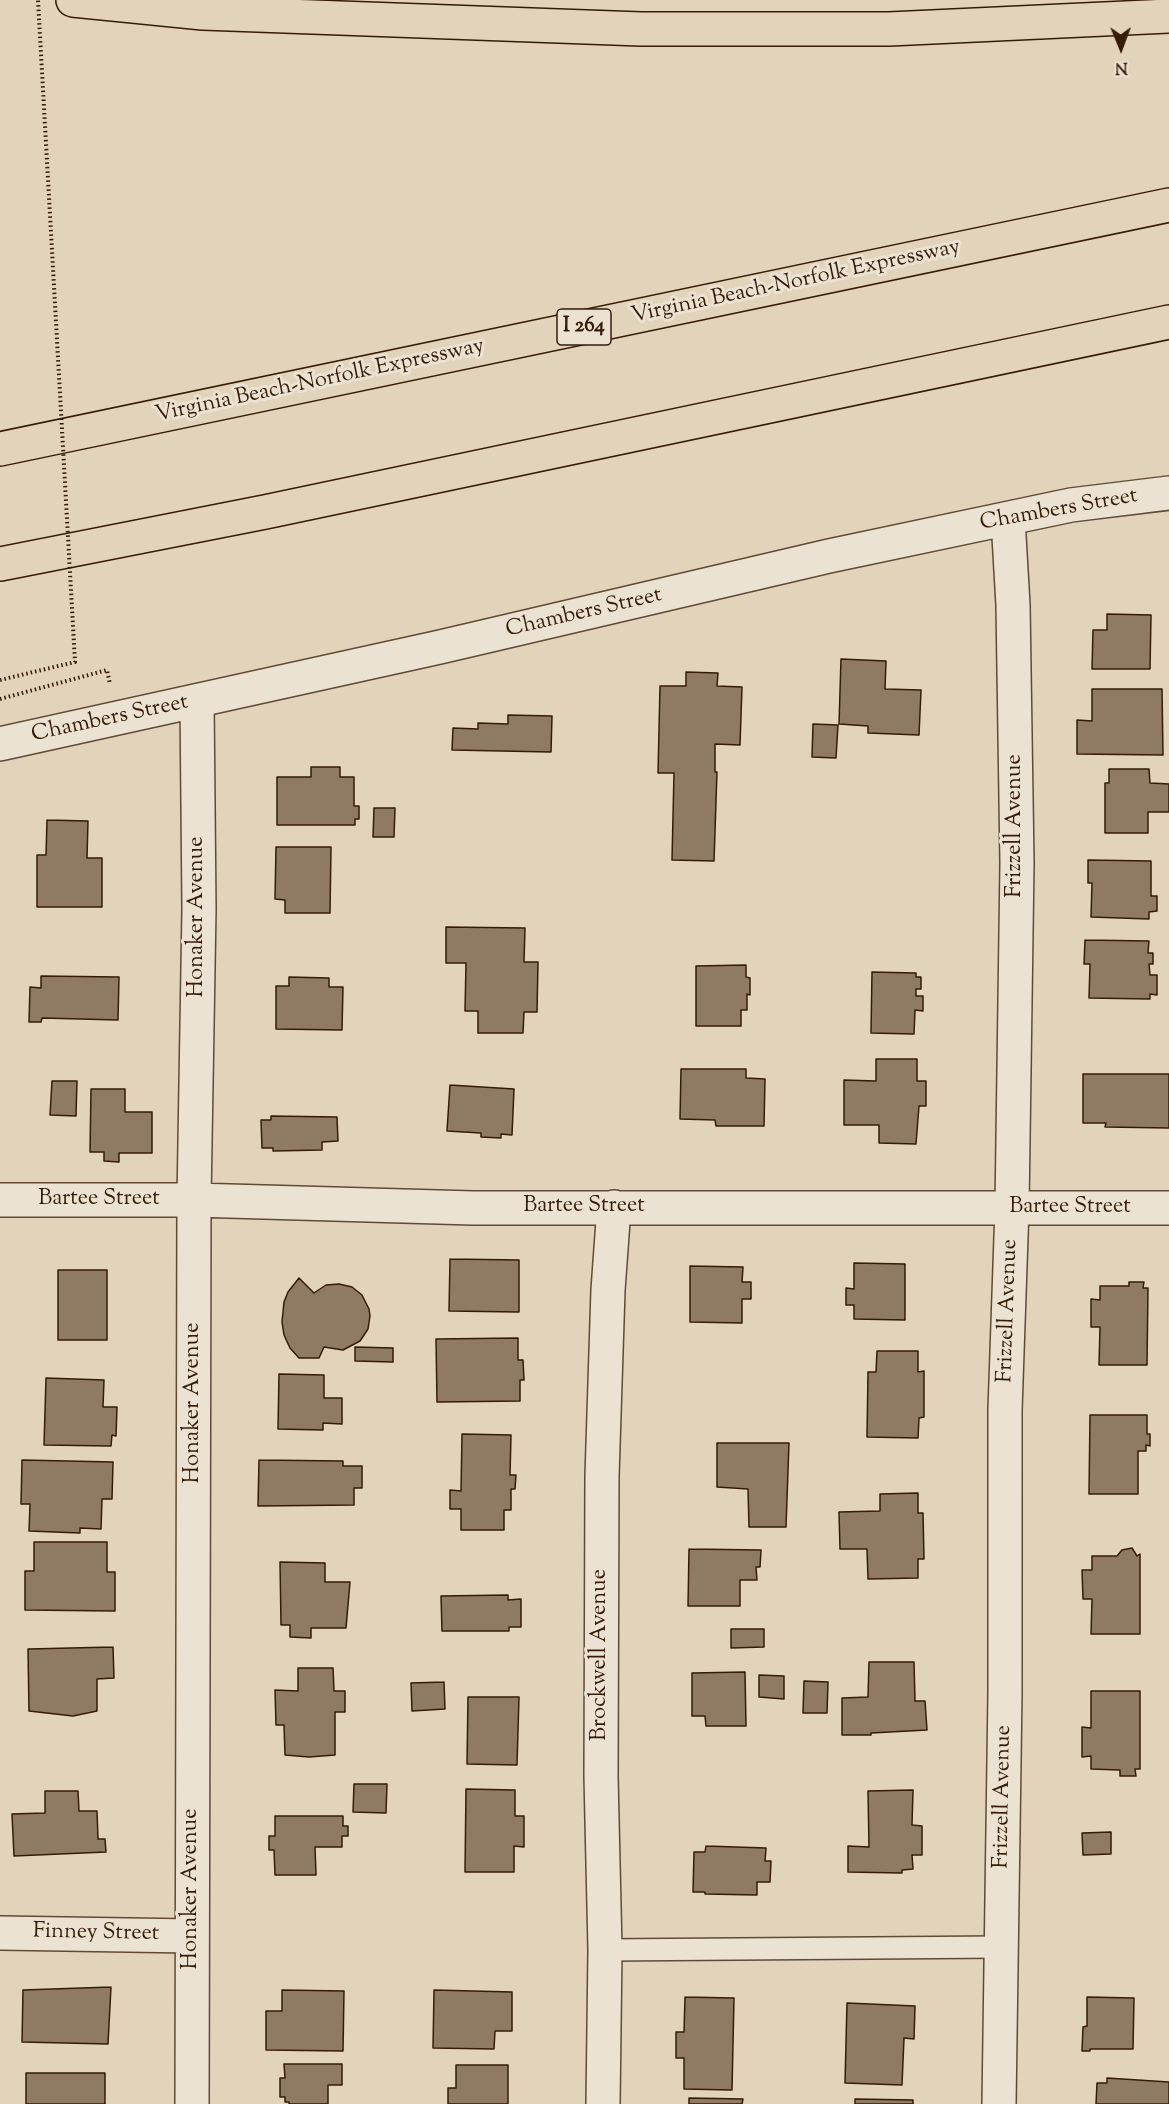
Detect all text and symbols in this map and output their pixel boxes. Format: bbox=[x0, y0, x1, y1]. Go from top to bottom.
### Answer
north arrow bbox=[1091, 18, 1151, 78]
text: N bbox=[1115, 55, 1128, 78]
street label: Virginia Beach-Norfolk Expressway bbox=[629, 235, 963, 331]
road number: I 264 bbox=[557, 309, 611, 345]
street label: Virginia Beach-Norfolk Expressway bbox=[153, 334, 487, 430]
street label: Chambers Street bbox=[978, 484, 1140, 538]
street label: Chambers Street bbox=[503, 583, 665, 645]
street label: Chambers Street bbox=[29, 691, 191, 749]
street label: Frizzell Avenue bbox=[1003, 754, 1029, 898]
street label: Honaker Avenue bbox=[185, 837, 211, 997]
street label: Bartee Street bbox=[38, 1187, 160, 1213]
street label: Bartee Street bbox=[523, 1194, 645, 1220]
street label: Bartee Street bbox=[1009, 1195, 1131, 1221]
street label: Frizzell Avenue bbox=[993, 1239, 1025, 1383]
street label: Honaker Avenue bbox=[181, 1323, 207, 1483]
street label: Brockwell Avenue bbox=[588, 1569, 614, 1741]
street label: Frizzell Avenue bbox=[990, 1725, 1018, 1869]
street label: Honaker Avenue bbox=[179, 1809, 205, 1969]
street label: Finney Street bbox=[33, 1920, 159, 1948]

